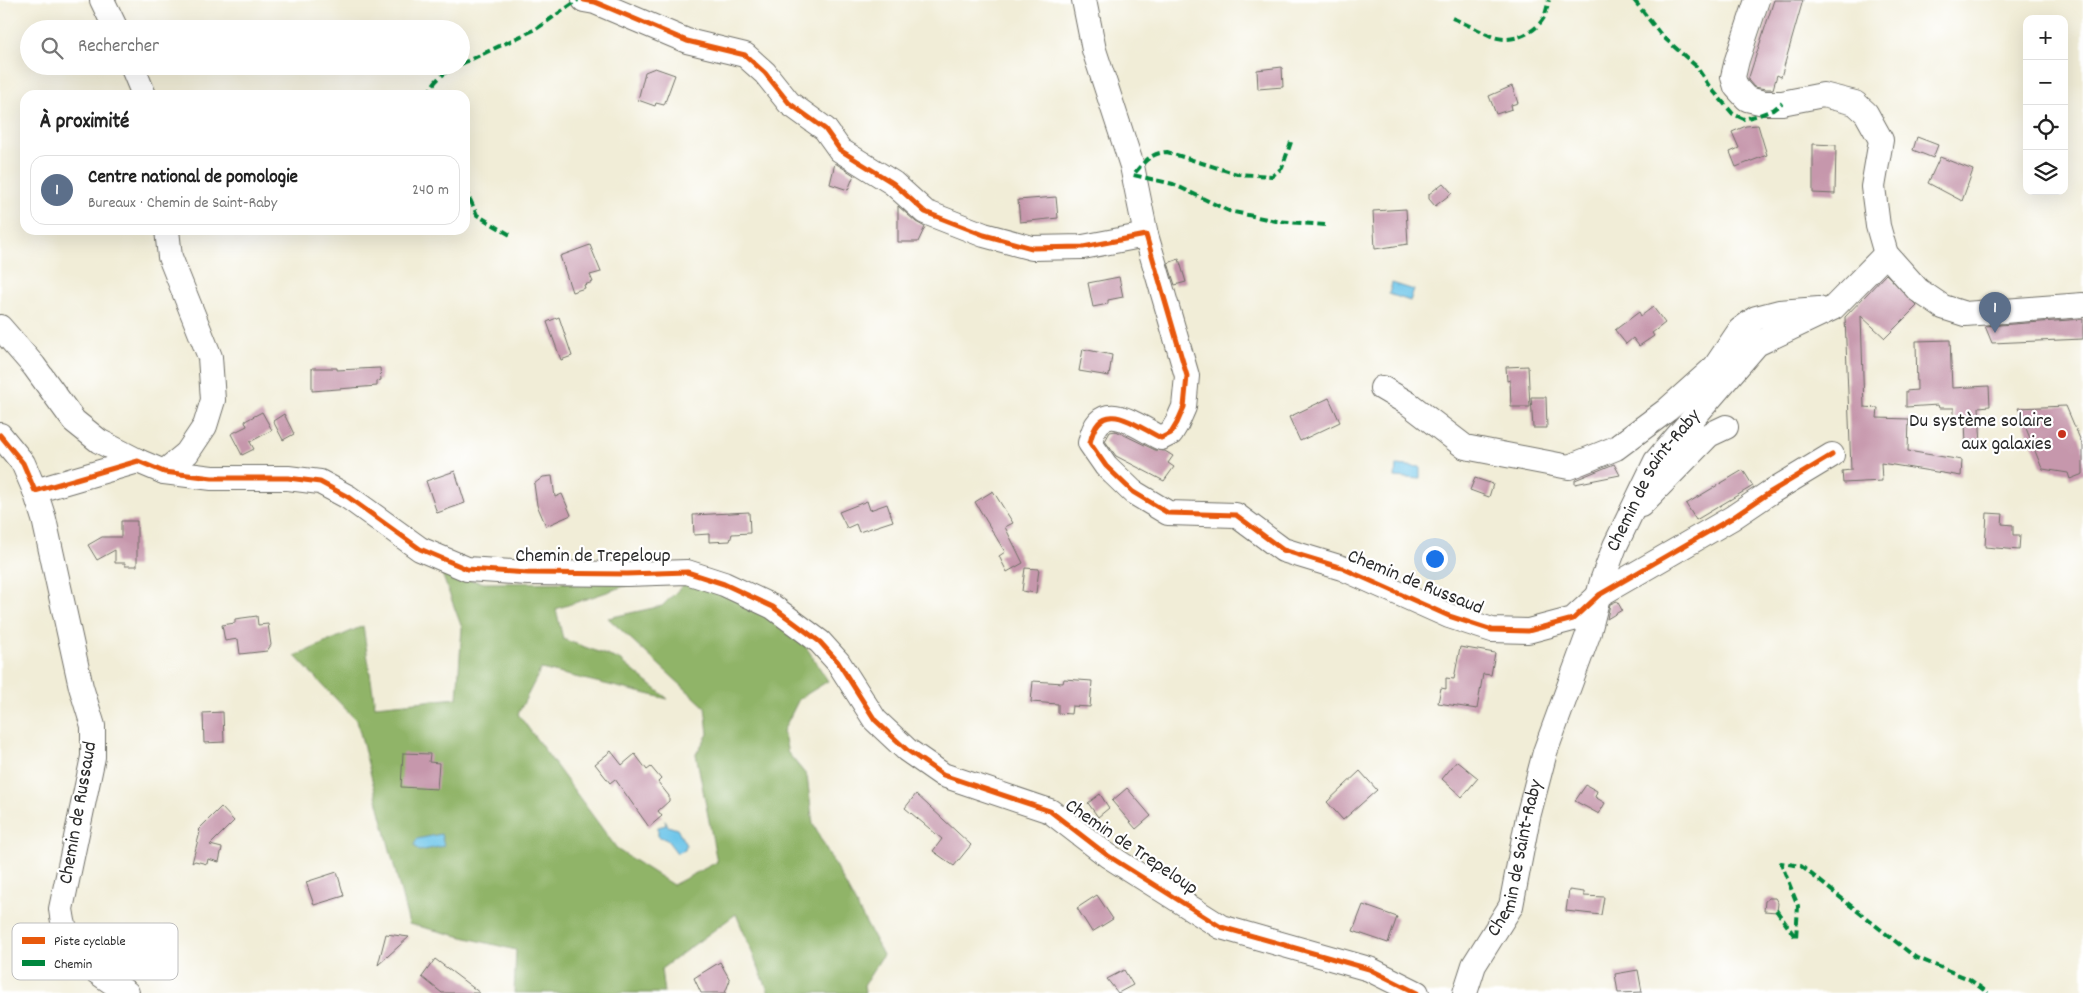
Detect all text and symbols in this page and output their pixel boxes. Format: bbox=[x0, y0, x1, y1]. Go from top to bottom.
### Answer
map controls bbox=[2023, 15, 2068, 195]
button: + bbox=[2023, 15, 2068, 60]
search box bbox=[20, 20, 470, 75]
icon: search bbox=[38, 34, 66, 62]
text: Rechercher bbox=[78, 34, 159, 61]
button: − bbox=[2023, 60, 2068, 105]
button: locate bbox=[2023, 105, 2068, 150]
text: À proximité bbox=[40, 108, 129, 138]
button: layers bbox=[2023, 150, 2068, 195]
text: Centre national de pomologie bbox=[88, 165, 298, 192]
text: 1 bbox=[55, 179, 59, 202]
text: 240 m bbox=[412, 179, 449, 202]
text: Bureaux · Chemin de Saint-Raby bbox=[88, 192, 277, 215]
pin: 1 bbox=[1979, 292, 2011, 333]
street label: Chemin de Saint-Raby bbox=[1600, 403, 1709, 556]
place label: Du système solaire aux galaxies bbox=[1909, 408, 2052, 459]
marker: Du système solaire aux galaxies bbox=[2056, 428, 2068, 440]
street label: Chemin de Trepeloup bbox=[515, 543, 671, 571]
street label: Chemin de Russaud bbox=[1343, 543, 1487, 623]
your location bbox=[1422, 546, 1448, 572]
street label: Chemin de Russaud bbox=[53, 739, 105, 887]
street label: Chemin de Saint-Raby bbox=[1481, 776, 1551, 943]
street label: Chemin de Trepeloup bbox=[1059, 793, 1203, 903]
legend bbox=[12, 923, 178, 980]
text: Piste cyclable bbox=[54, 932, 126, 952]
text: Chemin bbox=[54, 955, 92, 975]

